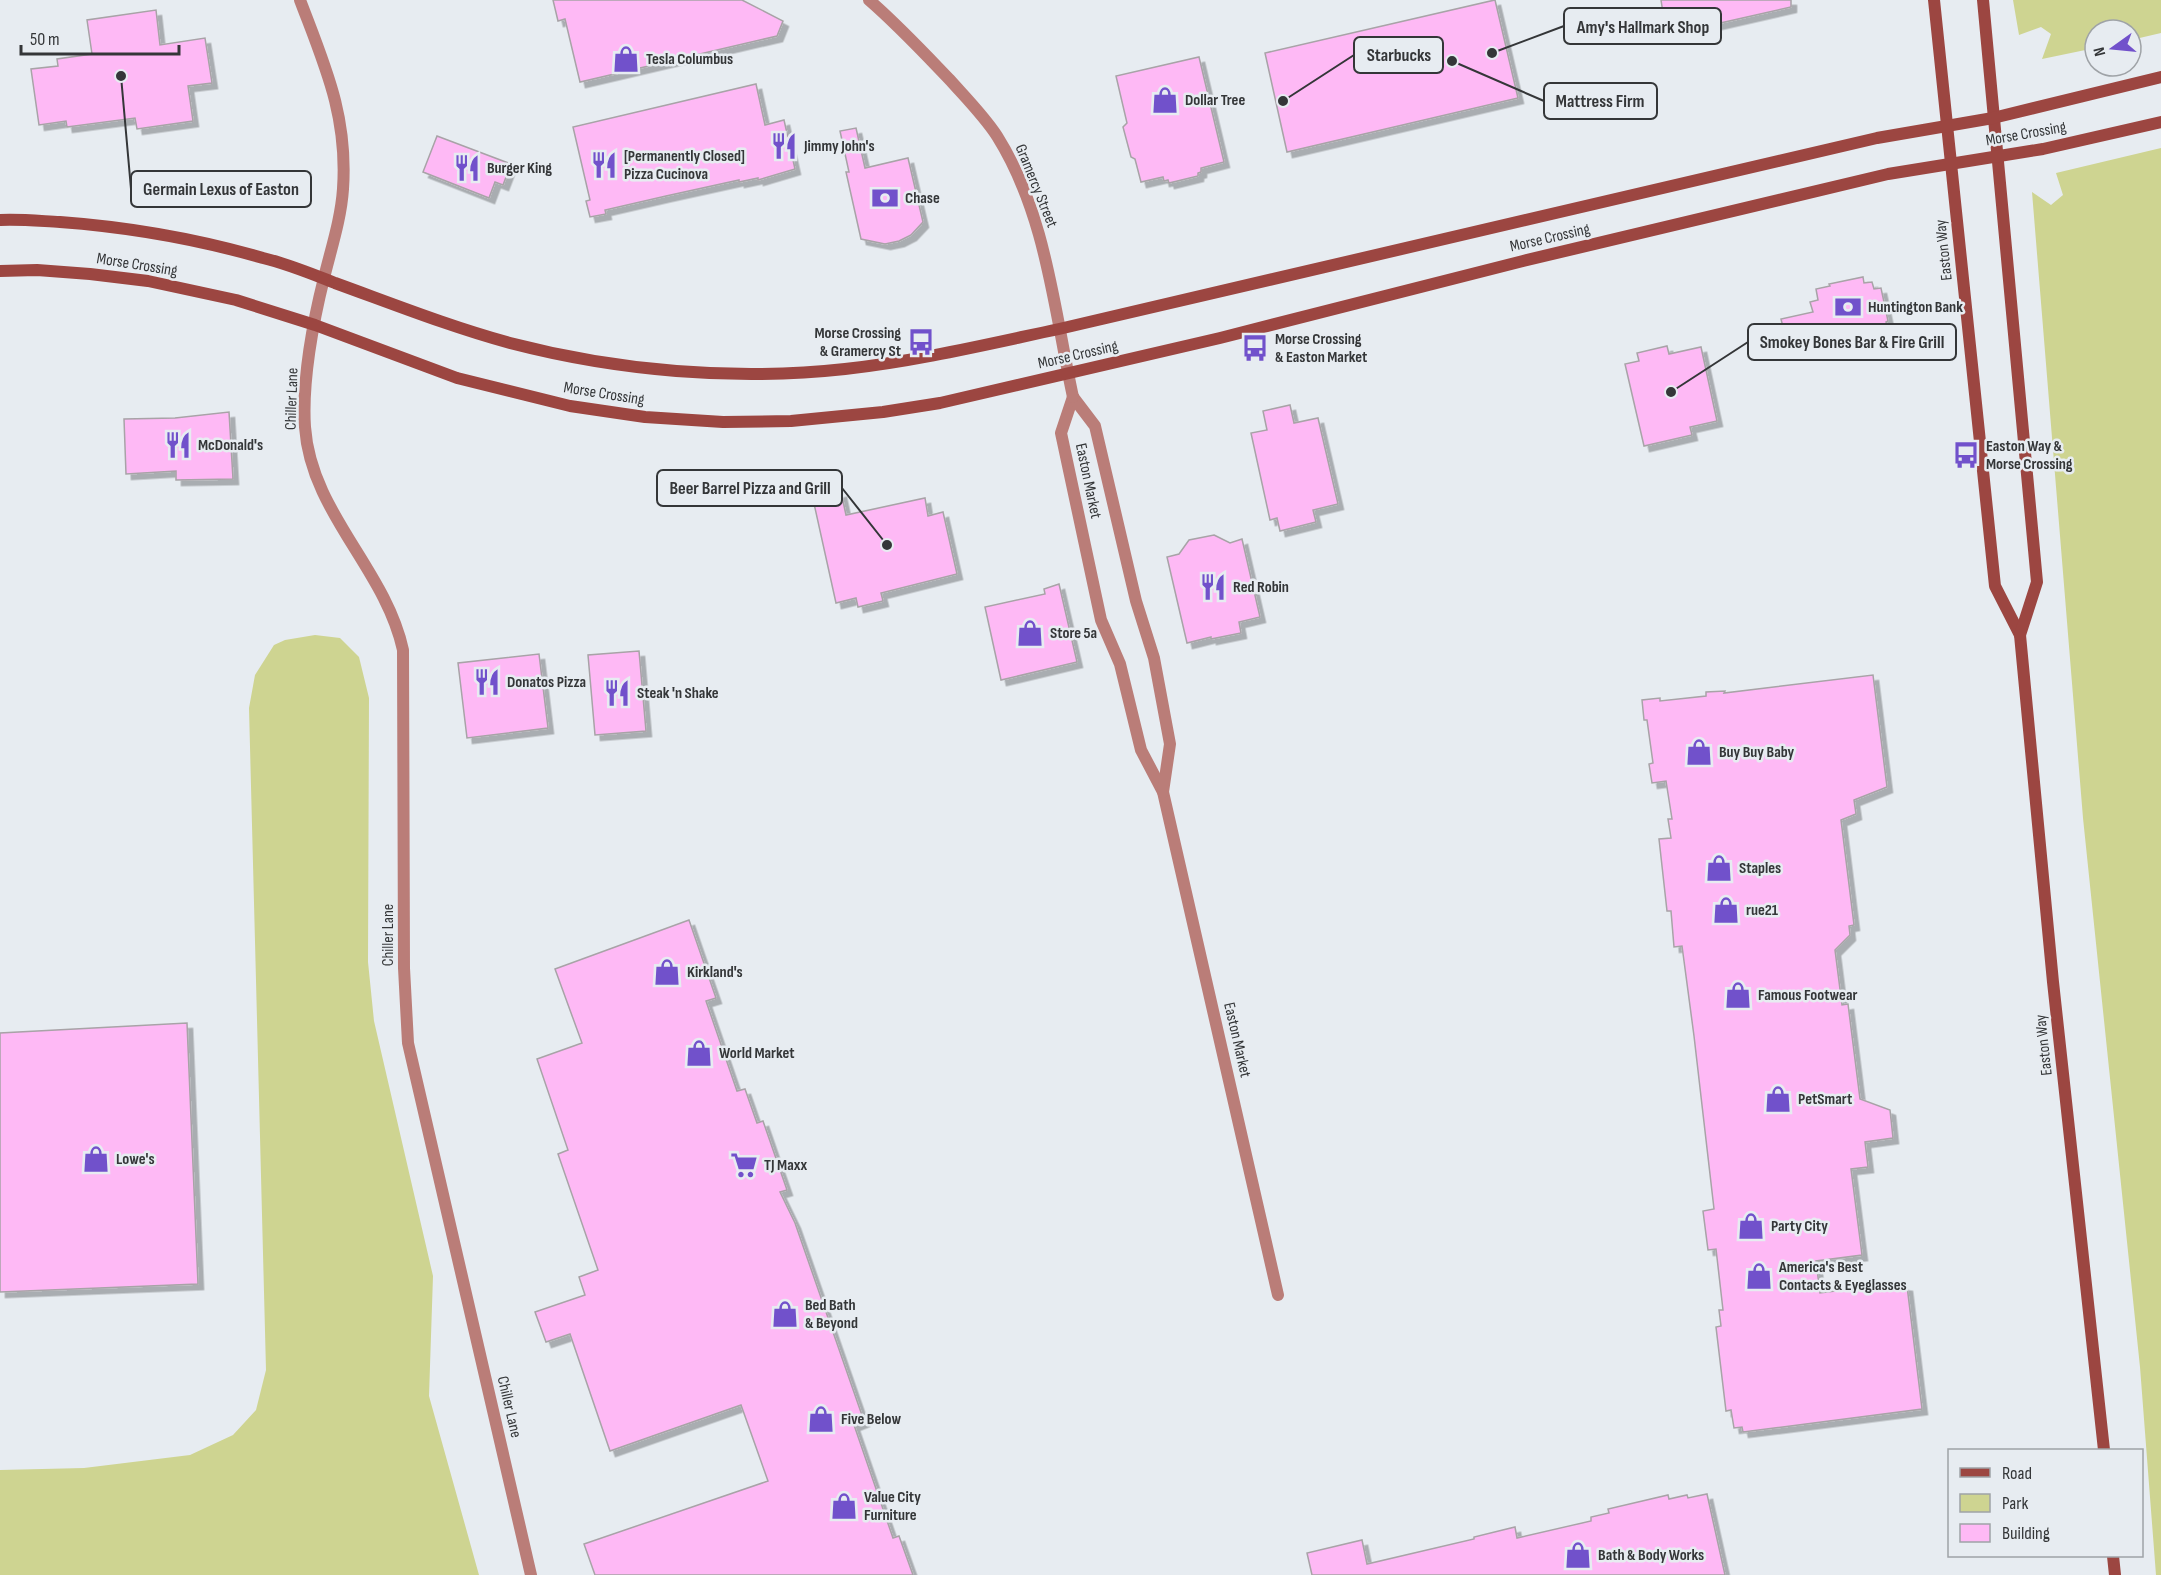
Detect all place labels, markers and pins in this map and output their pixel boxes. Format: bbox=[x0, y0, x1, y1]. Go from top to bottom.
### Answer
callout: Amy's Hallmark Shop bbox=[1564, 8, 1721, 44]
callout: Starbucks bbox=[1354, 37, 1443, 73]
shop icon: Tesla Columbus bbox=[611, 44, 641, 74]
place label: Tesla Columbus bbox=[646, 50, 733, 69]
callout: Mattress Firm bbox=[1544, 83, 1657, 119]
shop icon: Dollar Tree bbox=[1150, 85, 1180, 115]
place label: Dollar Tree bbox=[1185, 91, 1245, 110]
restaurant icon: Jimmy John's bbox=[769, 131, 799, 161]
place label: Jimmy John's bbox=[803, 137, 875, 156]
place label: [Permanently Closed] Pizza Cucinova bbox=[624, 147, 745, 184]
restaurant icon: [Permanently Closed] Pizza Cucinova bbox=[589, 150, 619, 180]
restaurant icon: Burger King bbox=[452, 153, 482, 183]
place label: Burger King bbox=[487, 159, 552, 178]
callout: Germain Lexus of Easton bbox=[131, 171, 311, 207]
bank icon: Chase bbox=[870, 183, 900, 213]
place label: Chase bbox=[905, 189, 940, 208]
bank icon: Huntington Bank bbox=[1833, 292, 1863, 322]
place label: Huntington Bank bbox=[1868, 298, 1963, 317]
place label: Morse Crossing & Gramercy St bbox=[814, 324, 901, 361]
callout: Smokey Bones Bar & Fire Grill bbox=[1748, 324, 1956, 360]
bus stop icon: Morse Crossing & Gramercy St bbox=[906, 327, 936, 357]
place label: Morse Crossing & Easton Market bbox=[1275, 330, 1367, 367]
bus stop icon: Morse Crossing & Easton Market bbox=[1240, 333, 1270, 363]
restaurant icon: McDonald's bbox=[163, 430, 193, 460]
place label: McDonald's bbox=[198, 436, 263, 455]
place label: Easton Way & Morse Crossing bbox=[1986, 437, 2073, 474]
bus stop icon: Easton Way & Morse Crossing bbox=[1951, 440, 1981, 470]
callout: Beer Barrel Pizza and Grill bbox=[657, 470, 842, 506]
restaurant icon: Red Robin bbox=[1198, 572, 1228, 602]
place label: Red Robin bbox=[1233, 578, 1289, 597]
shop icon: Store 5a bbox=[1015, 618, 1045, 648]
place label: Store 5a bbox=[1050, 624, 1097, 643]
restaurant icon: Donatos Pizza bbox=[472, 667, 502, 697]
place label: Donatos Pizza bbox=[507, 673, 586, 692]
restaurant icon: Steak 'n Shake bbox=[602, 678, 632, 708]
place label: Steak 'n Shake bbox=[637, 684, 719, 703]
shop icon: Buy Buy Baby bbox=[1684, 737, 1714, 767]
place label: Buy Buy Baby bbox=[1719, 743, 1795, 762]
shop icon: Staples bbox=[1704, 853, 1734, 883]
place label: Staples bbox=[1739, 859, 1781, 878]
shop icon: rue21 bbox=[1711, 895, 1741, 925]
place label: rue21 bbox=[1746, 901, 1779, 920]
shop icon: Kirkland's bbox=[652, 957, 682, 987]
place label: Kirkland's bbox=[687, 963, 743, 982]
shop icon: Famous Footwear bbox=[1723, 980, 1753, 1010]
place label: Famous Footwear bbox=[1758, 986, 1857, 1005]
shop icon: World Market bbox=[684, 1038, 714, 1068]
place label: World Market bbox=[719, 1044, 795, 1063]
shop icon: PetSmart bbox=[1763, 1084, 1793, 1114]
place label: PetSmart bbox=[1798, 1090, 1852, 1109]
shop icon: Lowe's bbox=[81, 1144, 111, 1174]
place label: Lowe's bbox=[116, 1150, 155, 1169]
supermarket icon: TJ Maxx bbox=[729, 1150, 759, 1180]
place label: TJ Maxx bbox=[764, 1156, 807, 1175]
shop icon: Party City bbox=[1736, 1211, 1766, 1241]
place label: Party City bbox=[1771, 1217, 1828, 1236]
place label: America's Best Contacts & Eyeglasses bbox=[1778, 1258, 1907, 1295]
shop icon: America's Best Contacts & Eyeglasses bbox=[1744, 1261, 1774, 1291]
place label: Bed Bath & Beyond bbox=[805, 1296, 858, 1333]
shop icon: Bed Bath & Beyond bbox=[770, 1299, 800, 1329]
shop icon: Five Below bbox=[806, 1404, 836, 1434]
place label: Five Below bbox=[841, 1410, 901, 1429]
place label: Value City Furniture bbox=[864, 1488, 921, 1525]
shop icon: Value City Furniture bbox=[829, 1491, 859, 1521]
shop icon: Bath & Body Works bbox=[1563, 1540, 1593, 1570]
place label: Bath & Body Works bbox=[1598, 1546, 1704, 1565]

